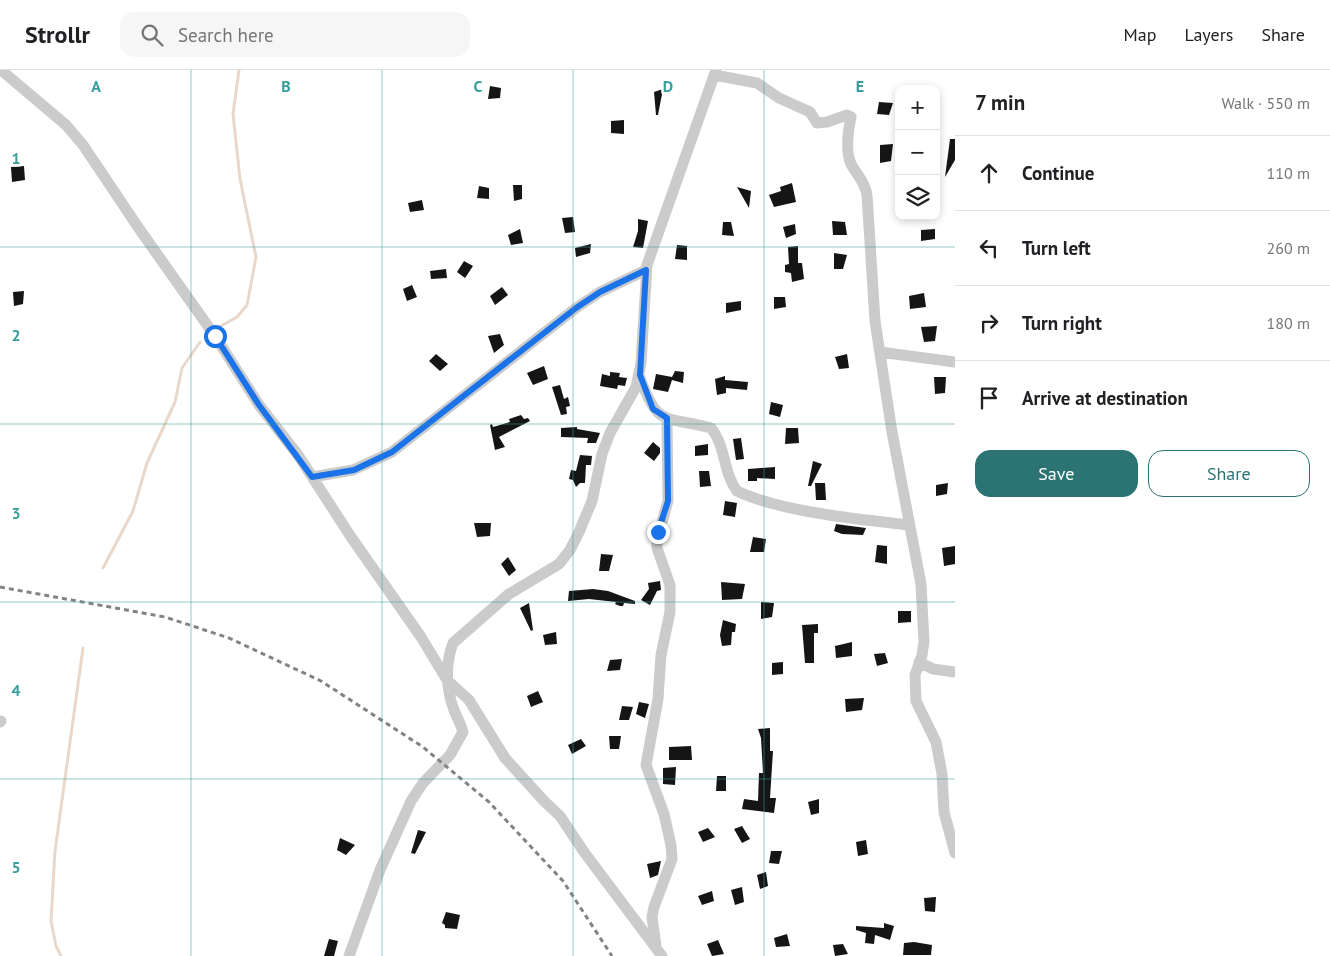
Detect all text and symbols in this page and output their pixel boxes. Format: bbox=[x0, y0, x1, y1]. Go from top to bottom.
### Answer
search box bbox=[120, 12, 470, 57]
text: Strollr bbox=[25, 19, 90, 50]
icon: search bbox=[138, 21, 166, 49]
text: Search here bbox=[178, 23, 274, 47]
text: Map bbox=[1124, 23, 1156, 46]
text: Layers bbox=[1184, 23, 1233, 46]
text: Share bbox=[1261, 23, 1305, 46]
text: A bbox=[91, 76, 101, 96]
text: B bbox=[281, 76, 291, 96]
text: C bbox=[474, 76, 483, 96]
text: D bbox=[663, 76, 673, 96]
text: E bbox=[856, 76, 864, 96]
map controls bbox=[895, 85, 940, 220]
button: + bbox=[895, 85, 940, 130]
text: 7 min bbox=[975, 89, 1025, 116]
text: Walk · 550 m bbox=[1221, 93, 1310, 113]
button: − bbox=[895, 130, 940, 175]
text: 1 bbox=[11, 148, 21, 168]
icon: ahead bbox=[975, 159, 1003, 187]
text: Continue bbox=[1022, 161, 1094, 185]
text: 110 m bbox=[1267, 163, 1310, 183]
button: layers bbox=[895, 175, 940, 220]
icon: left bbox=[975, 234, 1003, 262]
text: Turn left bbox=[1022, 236, 1091, 260]
text: 260 m bbox=[1267, 238, 1310, 258]
icon: right bbox=[975, 309, 1003, 337]
text: Turn right bbox=[1022, 311, 1102, 335]
text: 180 m bbox=[1267, 313, 1310, 333]
text: 2 bbox=[11, 325, 21, 345]
route start bbox=[204, 325, 227, 348]
icon: arrive bbox=[975, 384, 1003, 412]
text: Arrive at destination bbox=[1022, 386, 1188, 410]
button: Save bbox=[975, 450, 1138, 497]
button: Share bbox=[1148, 450, 1310, 497]
text: 3 bbox=[11, 503, 21, 523]
route end bbox=[647, 521, 670, 544]
text: 4 bbox=[11, 680, 21, 700]
text: 5 bbox=[11, 857, 21, 877]

